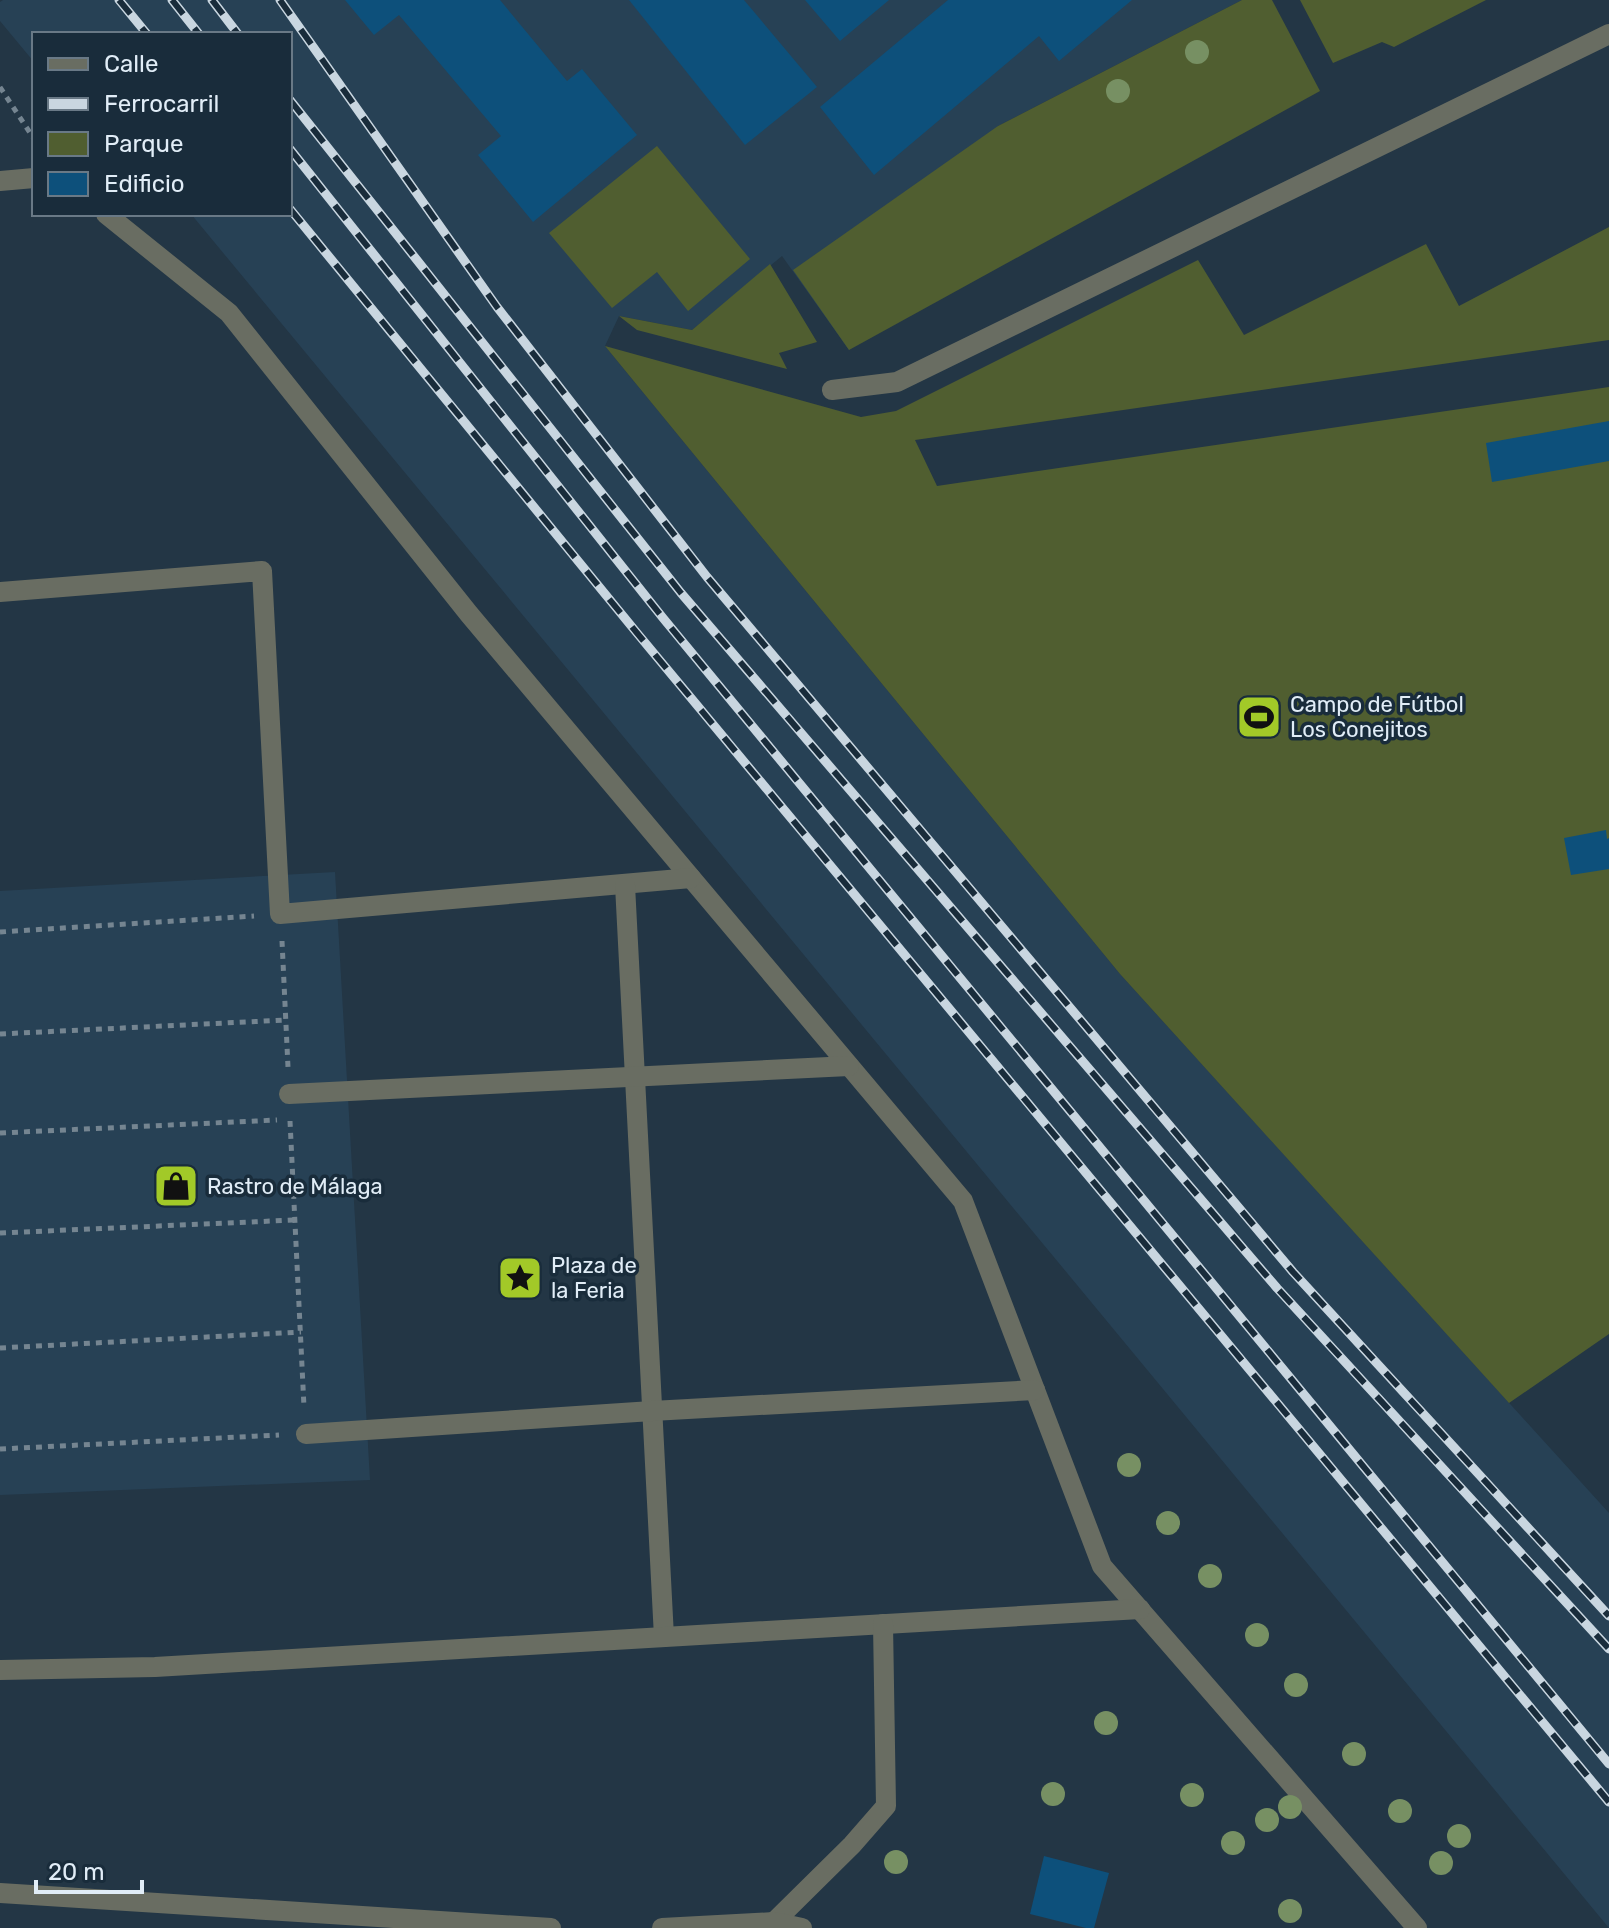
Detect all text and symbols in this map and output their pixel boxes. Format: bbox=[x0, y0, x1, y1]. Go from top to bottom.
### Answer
legend bbox=[32, 32, 292, 216]
text: Calle bbox=[104, 50, 158, 78]
text: Ferrocarril bbox=[104, 90, 219, 118]
text: Parque bbox=[104, 130, 183, 158]
text: Edificio bbox=[104, 170, 185, 198]
place label: Campo de Fútbol Los Conejitos bbox=[1290, 691, 1464, 743]
sports icon: Campo de Fútbol Los Conejitos bbox=[1235, 693, 1283, 741]
shop icon: Rastro de Málaga bbox=[152, 1162, 200, 1210]
place label: Rastro de Málaga bbox=[207, 1173, 383, 1200]
place label: Plaza de la Feria bbox=[551, 1252, 637, 1304]
place icon: Plaza de la Feria bbox=[496, 1254, 544, 1302]
scale bar bbox=[36, 1844, 142, 1894]
text: 20 m bbox=[48, 1858, 105, 1886]

